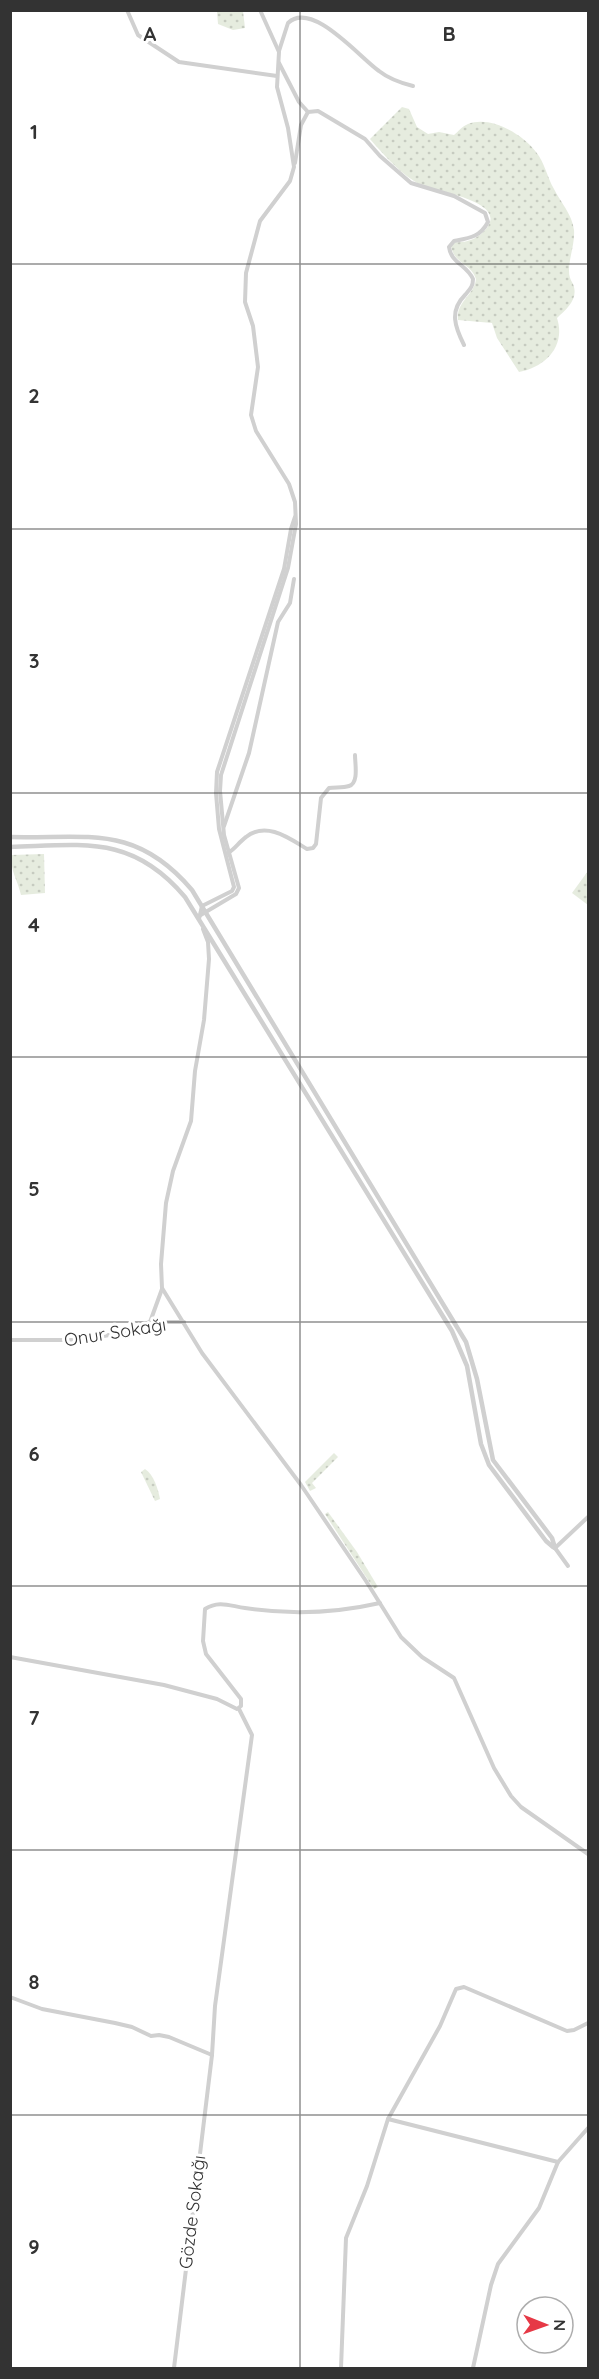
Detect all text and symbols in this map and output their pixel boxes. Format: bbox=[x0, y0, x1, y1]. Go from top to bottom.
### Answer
text: A bbox=[144, 21, 157, 46]
text: B bbox=[442, 21, 456, 46]
text: 1 bbox=[30, 119, 38, 144]
text: 2 bbox=[28, 383, 40, 408]
text: 3 bbox=[29, 648, 39, 673]
text: 4 bbox=[28, 912, 40, 937]
text: 5 bbox=[28, 1176, 40, 1201]
street label: Onur Sokağı bbox=[62, 1313, 168, 1351]
text: 6 bbox=[28, 1441, 40, 1466]
text: 7 bbox=[29, 1705, 40, 1730]
text: 8 bbox=[29, 1969, 40, 1994]
street label: Gözde Sokağı bbox=[174, 2154, 210, 2270]
text: 9 bbox=[28, 2234, 40, 2259]
north arrow bbox=[515, 2295, 575, 2355]
text: N bbox=[550, 2319, 570, 2331]

